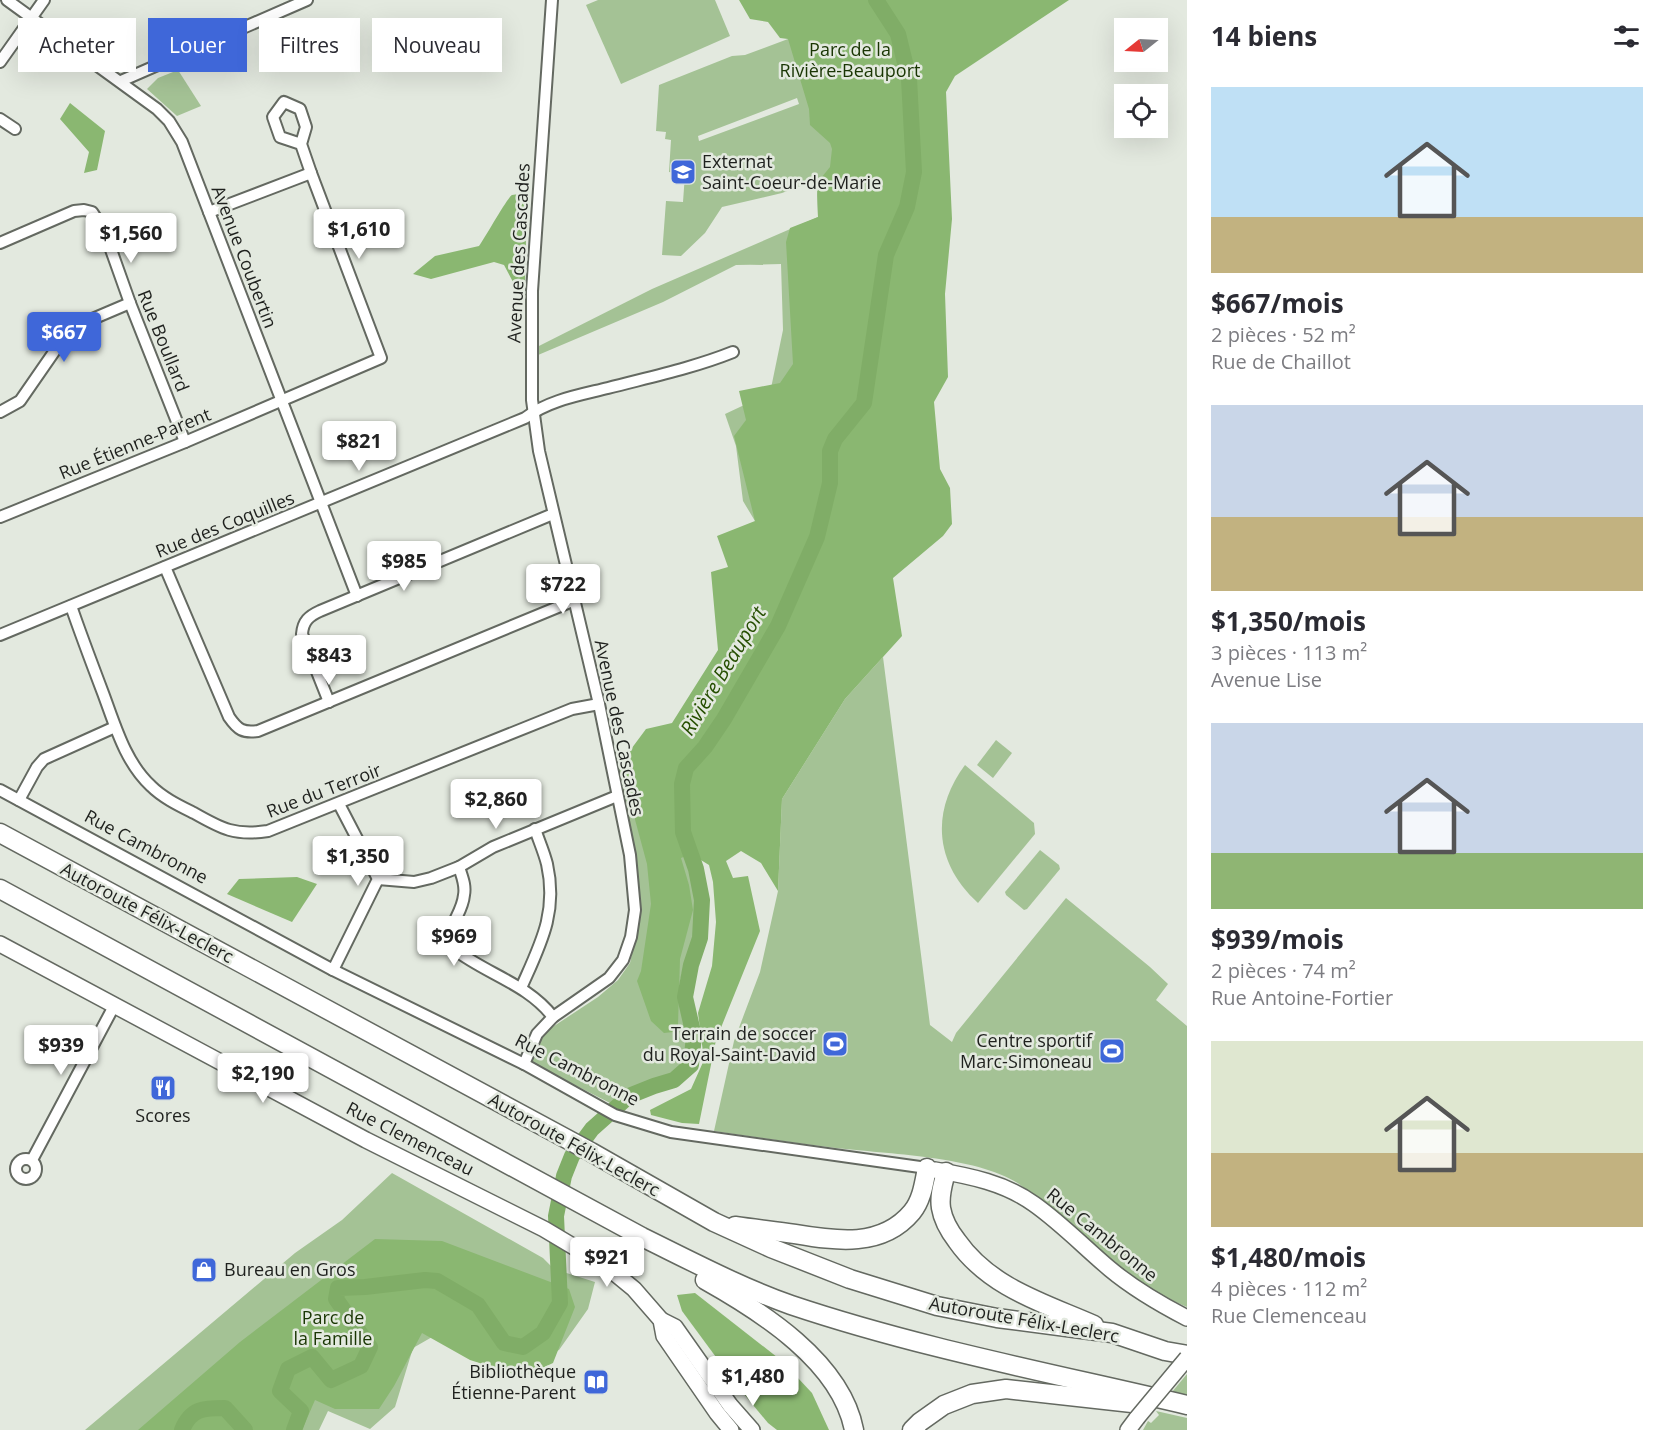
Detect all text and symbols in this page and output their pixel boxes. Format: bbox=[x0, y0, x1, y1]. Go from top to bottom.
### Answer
chip: Acheter bbox=[18, 18, 136, 72]
chip: Louer bbox=[148, 18, 247, 72]
chip: Filtres bbox=[259, 18, 360, 72]
chip: Nouveau bbox=[372, 18, 502, 72]
north arrow bbox=[1114, 18, 1168, 72]
map controls bbox=[1114, 18, 1168, 138]
text: 14 biens bbox=[1211, 18, 1317, 54]
icon: filters bbox=[1610, 20, 1643, 53]
park label: Parc de la Rivière-Beauport bbox=[780, 37, 920, 82]
button: locate bbox=[1114, 84, 1168, 138]
icon: home bbox=[1373, 126, 1481, 234]
place label: Externat Saint-Coeur-de-Marie bbox=[702, 149, 881, 194]
school or university icon: Externat Saint-Coeur-de-Marie bbox=[668, 157, 698, 187]
street label: Avenue des Cascades bbox=[501, 162, 535, 343]
street label: Avenue Coubertin bbox=[207, 182, 283, 331]
pin: $1,610 bbox=[310, 209, 408, 260]
pin: $1,560 bbox=[82, 213, 180, 264]
text: $1,610 bbox=[328, 215, 390, 242]
text: $1,560 bbox=[100, 219, 162, 246]
text: $667/mois bbox=[1211, 285, 1344, 321]
street label: Rue Boullard bbox=[133, 286, 195, 395]
pin: $667 bbox=[28, 312, 100, 363]
text: $667 bbox=[41, 318, 87, 345]
text: 2 pièces · 52 m² bbox=[1211, 321, 1356, 348]
text: Rue de Chaillot bbox=[1211, 348, 1351, 375]
street label: Rue Étienne-Parent bbox=[55, 402, 214, 484]
pin: $821 bbox=[323, 421, 395, 472]
text: $821 bbox=[336, 427, 382, 454]
icon: home bbox=[1373, 444, 1481, 552]
street label: Rue des Coquilles bbox=[152, 485, 298, 563]
pin: $985 bbox=[368, 541, 440, 592]
text: $985 bbox=[381, 547, 427, 574]
pin: $722 bbox=[527, 564, 599, 615]
text: $722 bbox=[540, 570, 586, 597]
water label: Rivière Beauport bbox=[673, 600, 772, 740]
text: $1,350/mois bbox=[1211, 603, 1366, 639]
pin: $843 bbox=[293, 635, 365, 686]
street label: Avenue des Cascades bbox=[590, 637, 650, 818]
text: 3 pièces · 113 m² bbox=[1211, 639, 1367, 666]
text: $843 bbox=[306, 641, 352, 668]
text: Avenue Lise bbox=[1211, 666, 1322, 693]
street label: Rue du Terroir bbox=[263, 757, 385, 823]
icon: home bbox=[1373, 762, 1481, 870]
pin: $2,860 bbox=[447, 779, 545, 830]
text: $2,860 bbox=[465, 785, 527, 812]
street label: Rue Cambronne bbox=[81, 804, 212, 889]
pin: $1,350 bbox=[309, 836, 407, 887]
text: $1,350 bbox=[327, 842, 389, 869]
street label: Autoroute Félix-Leclerc bbox=[57, 856, 238, 968]
pin: $969 bbox=[418, 916, 490, 967]
text: $939/mois bbox=[1211, 921, 1344, 957]
text: $969 bbox=[431, 922, 477, 949]
text: 2 pièces · 74 m² bbox=[1211, 957, 1356, 984]
text: Rue Antoine-Fortier bbox=[1211, 984, 1393, 1011]
place label: Terrain de soccer du Royal-Saint-David bbox=[643, 1021, 817, 1066]
pin: $939 bbox=[25, 1025, 97, 1076]
street label: Rue Cambronne bbox=[511, 1027, 644, 1111]
place label: Centre sportif Marc-Simoneau bbox=[960, 1028, 1093, 1073]
sports icon: Terrain de soccer du Royal-Saint-David bbox=[820, 1029, 850, 1059]
text: $939 bbox=[38, 1031, 84, 1058]
sports icon: Centre sportif Marc-Simoneau bbox=[1097, 1036, 1127, 1066]
pin: $2,190 bbox=[214, 1053, 312, 1104]
text: $2,190 bbox=[232, 1059, 294, 1086]
restaurant icon: Scores bbox=[148, 1073, 178, 1103]
icon: home bbox=[1373, 1080, 1481, 1188]
street label: Autoroute Félix-Leclerc bbox=[484, 1087, 665, 1201]
street label: Rue Clemenceau bbox=[342, 1096, 479, 1181]
place label: Scores bbox=[135, 1103, 191, 1127]
street label: Rue Cambronne bbox=[1042, 1182, 1163, 1286]
pin: $921 bbox=[571, 1237, 643, 1288]
text: $1,480/mois bbox=[1211, 1239, 1366, 1275]
text: $921 bbox=[584, 1243, 630, 1270]
shop icon: Bureau en Gros bbox=[189, 1255, 219, 1285]
place label: Bureau en Gros bbox=[224, 1257, 356, 1281]
text: 4 pièces · 112 m² bbox=[1211, 1275, 1367, 1302]
street label: Autoroute Félix-Leclerc bbox=[927, 1290, 1121, 1348]
text: Rue Clemenceau bbox=[1211, 1302, 1367, 1329]
park label: Parc de la Famille bbox=[294, 1305, 372, 1350]
pin: $1,480 bbox=[704, 1356, 802, 1407]
place label: Bibliothèque Étienne-Parent bbox=[451, 1359, 576, 1404]
text: $1,480 bbox=[722, 1362, 784, 1389]
library icon: Bibliothèque Étienne-Parent bbox=[581, 1367, 611, 1397]

